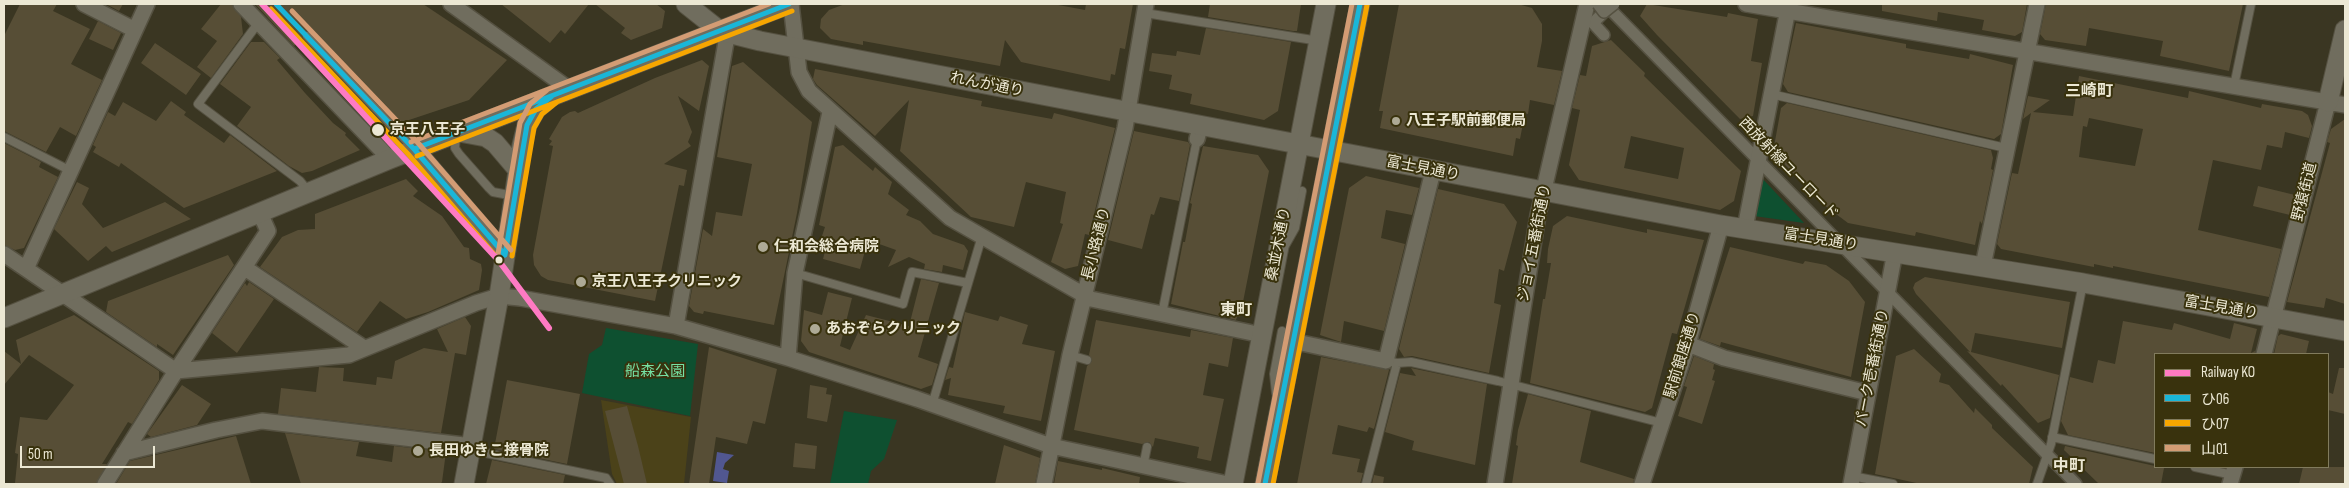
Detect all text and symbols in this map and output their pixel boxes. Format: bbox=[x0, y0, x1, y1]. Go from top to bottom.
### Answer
street label: れんが通り bbox=[948, 69, 1026, 101]
district label: 三崎町 bbox=[2065, 82, 2113, 102]
place label: 八王子駅前郵便局 bbox=[1406, 112, 1526, 130]
street label: 西放射線ユーロード bbox=[1735, 114, 1841, 224]
marker: 八王子駅前郵便局 bbox=[1390, 115, 1402, 127]
place label: 京王八王子 bbox=[390, 121, 465, 139]
marker: 京王八王子 bbox=[370, 122, 386, 138]
street label: 富士見通り bbox=[1384, 153, 1462, 185]
street label: 野猿街道 bbox=[2289, 161, 2321, 223]
street label: ジョイ五番街通り bbox=[1515, 182, 1555, 304]
street label: 長小路通り bbox=[1079, 205, 1115, 283]
street label: 桑並木通り bbox=[1263, 205, 1295, 283]
street label: 富士見通り bbox=[1783, 225, 1859, 255]
place label: 仁和会総合病院 bbox=[774, 238, 879, 256]
marker: 仁和会総合病院 bbox=[756, 240, 770, 254]
unlabelled marker bbox=[494, 255, 504, 265]
place label: 京王八王子クリニック bbox=[592, 273, 742, 291]
marker: 京王八王子クリニック bbox=[574, 275, 588, 289]
street label: 富士見通り bbox=[2183, 293, 2259, 323]
district label: 東町 bbox=[1220, 301, 1252, 321]
street label: パーク壱番街通り bbox=[1853, 307, 1893, 429]
street label: 駅前銀座通り bbox=[1661, 309, 1705, 401]
place label: あおぞらクリニック bbox=[826, 320, 961, 338]
marker: あおぞらクリニック bbox=[808, 322, 822, 336]
legend bbox=[2154, 353, 2329, 468]
park label: 船森公園 bbox=[625, 363, 685, 381]
text: Railway KO bbox=[2201, 363, 2255, 382]
text: ひ06 bbox=[2201, 390, 2229, 409]
text: ひ07 bbox=[2201, 415, 2229, 434]
scale bar bbox=[22, 436, 158, 468]
text: 山01 bbox=[2201, 440, 2228, 459]
place label: 長田ゆきこ接骨院 bbox=[429, 442, 549, 460]
marker: 長田ゆきこ接骨院 bbox=[411, 444, 425, 458]
text: 50 m bbox=[28, 445, 53, 464]
district label: 中町 bbox=[2053, 457, 2085, 477]

